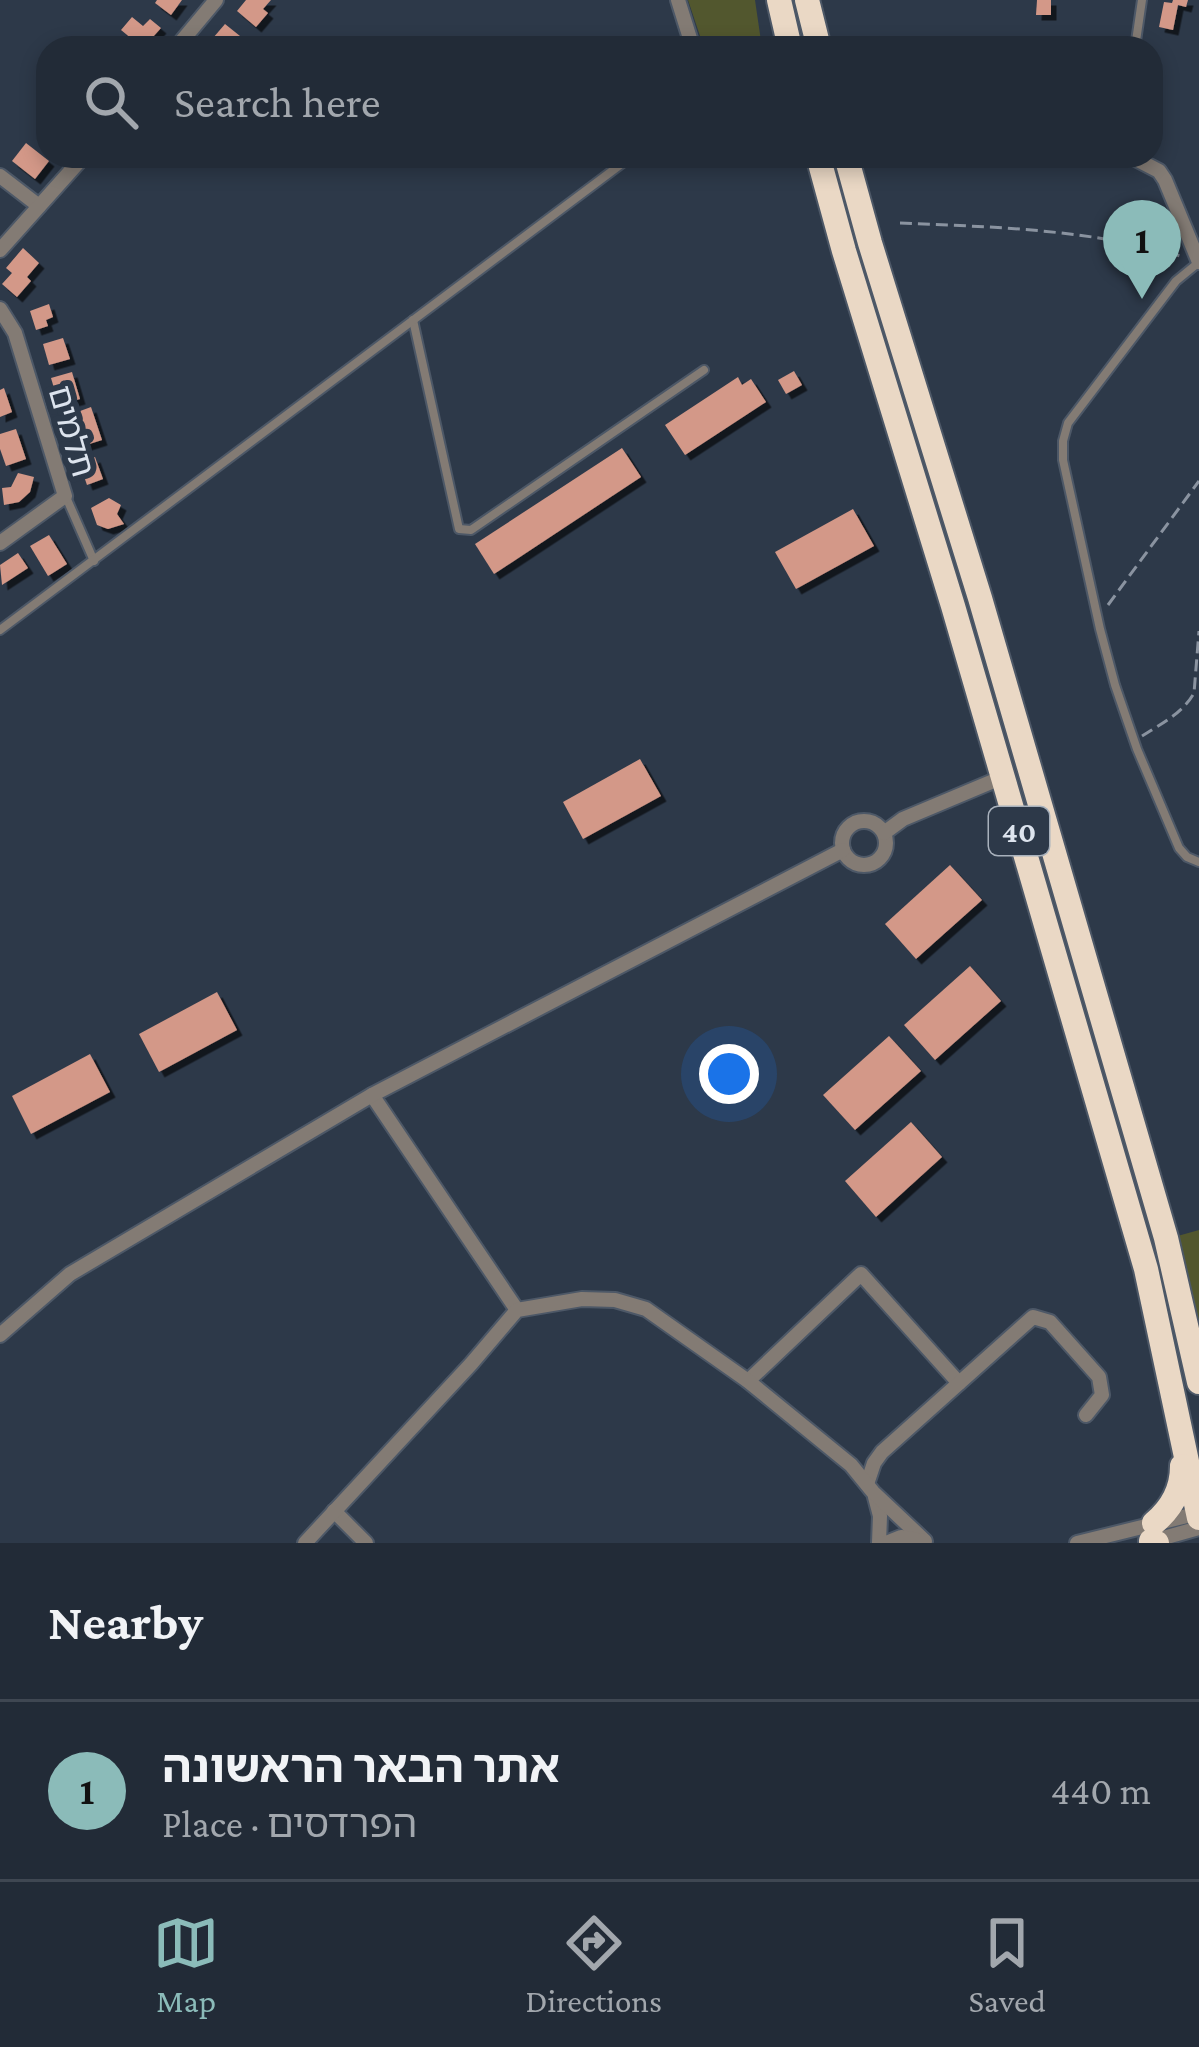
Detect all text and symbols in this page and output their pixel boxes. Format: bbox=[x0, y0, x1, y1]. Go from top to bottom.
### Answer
search box bbox=[36, 36, 1163, 168]
icon: search bbox=[78, 69, 144, 135]
text: Search here bbox=[174, 77, 381, 127]
pin: 1 bbox=[1103, 200, 1181, 299]
street label: תלמים bbox=[41, 381, 103, 481]
road number: 40 bbox=[989, 807, 1049, 855]
your location bbox=[699, 1044, 759, 1104]
text: Nearby bbox=[48, 1593, 203, 1650]
text: אתר הבאר הראשונה bbox=[162, 1742, 560, 1792]
text: 1 bbox=[80, 1769, 94, 1812]
text: 440 m bbox=[1050, 1769, 1151, 1812]
text: Place · הפרדסים bbox=[162, 1802, 417, 1845]
tab: Map bbox=[153, 1910, 219, 2019]
tab: Directions bbox=[526, 1910, 662, 2019]
tab: Saved bbox=[968, 1910, 1046, 2019]

